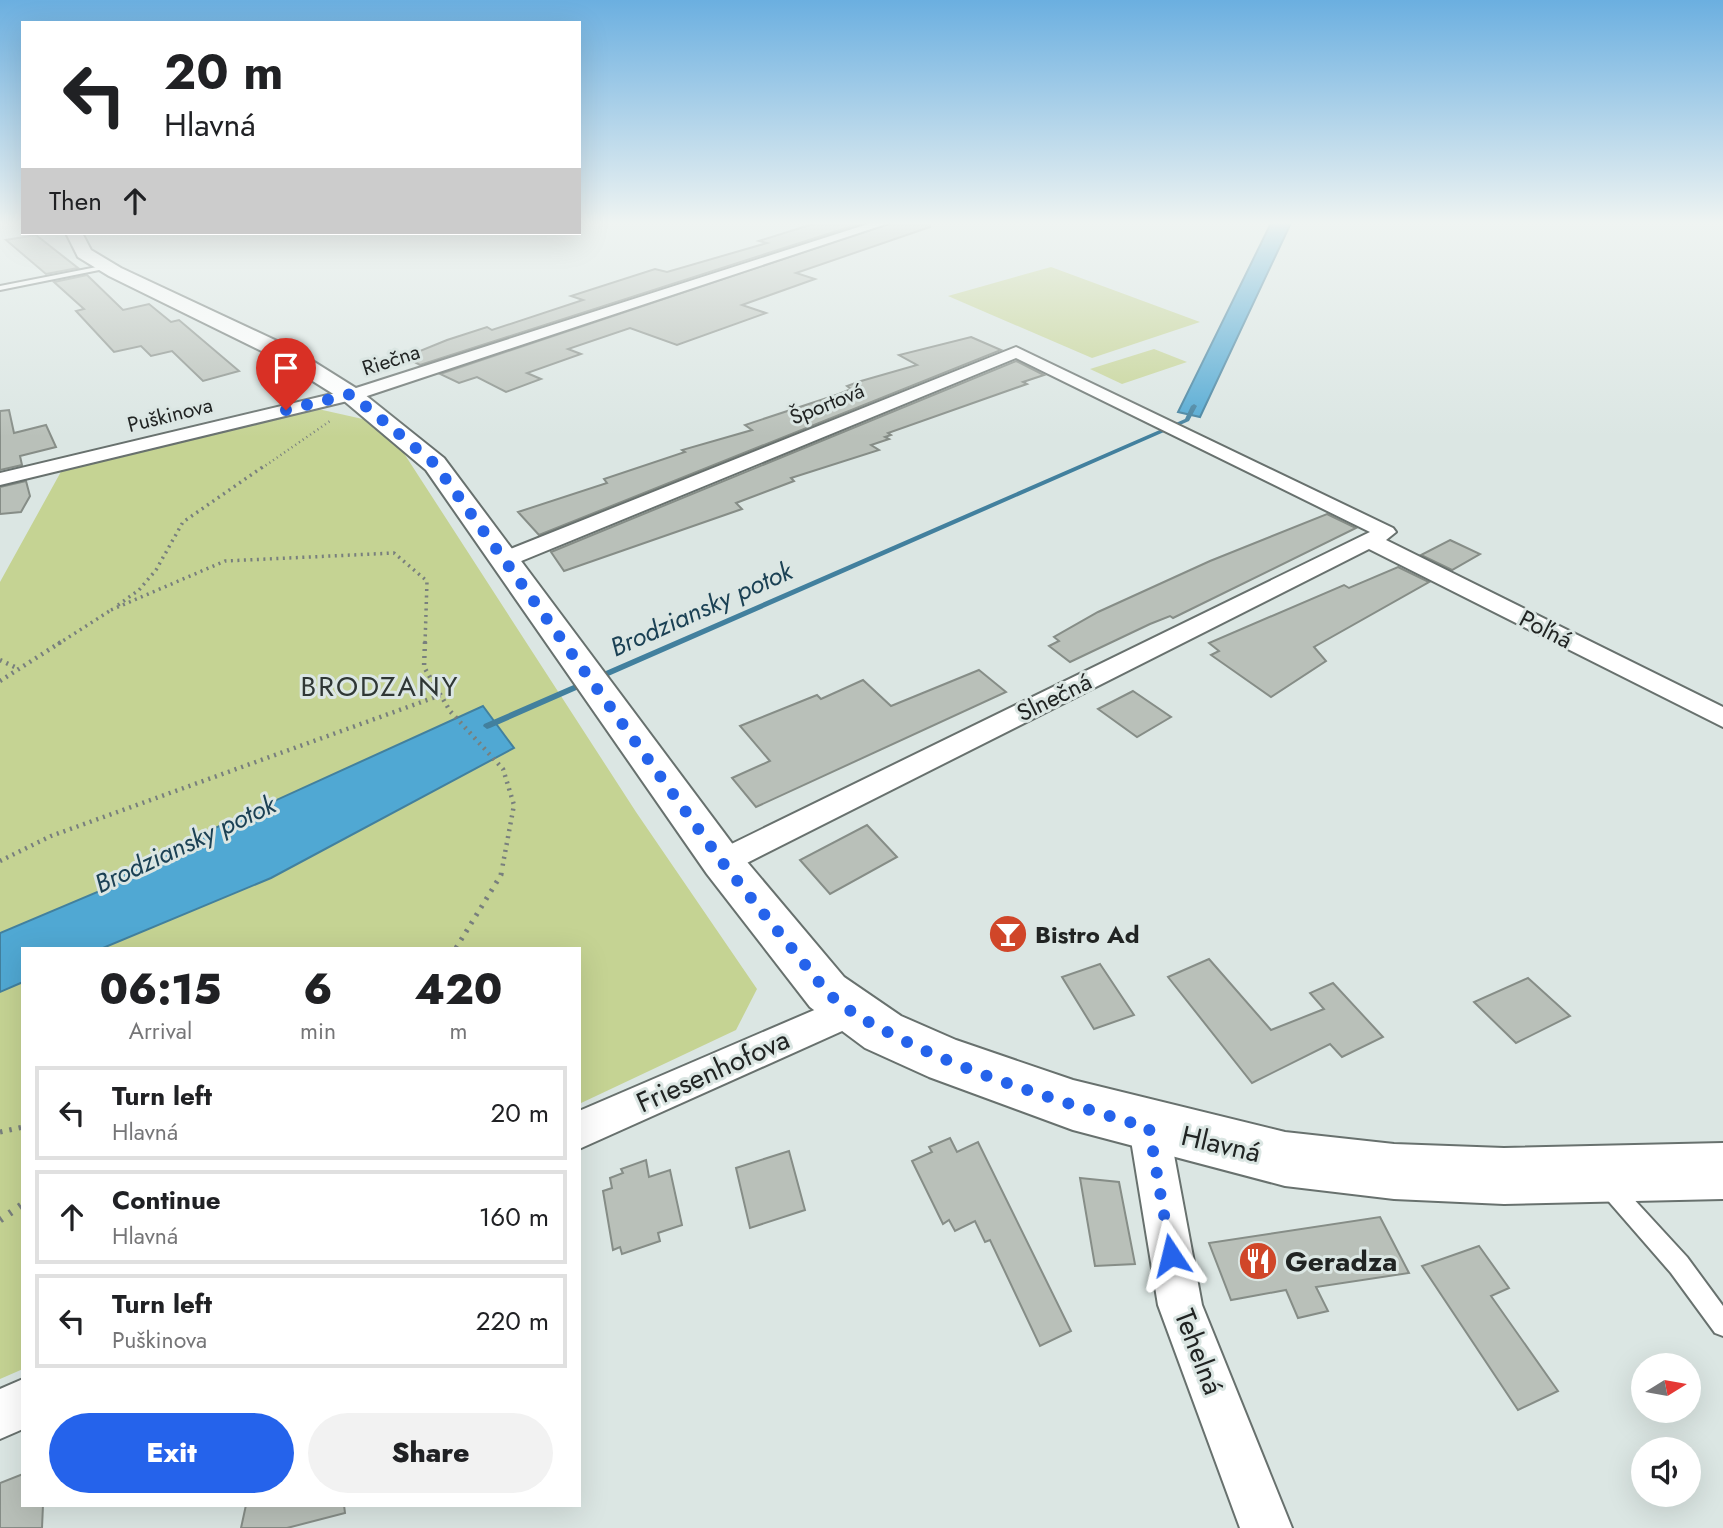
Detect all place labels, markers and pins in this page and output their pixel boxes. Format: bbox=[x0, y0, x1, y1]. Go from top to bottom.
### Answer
pin bbox=[256, 338, 316, 410]
bar icon: Bistro Ad bbox=[987, 913, 1029, 955]
place label: Bistro Ad bbox=[1035, 917, 1139, 952]
restaurant icon: Geradza bbox=[1237, 1240, 1279, 1282]
place label: Geradza bbox=[1285, 1241, 1397, 1282]

